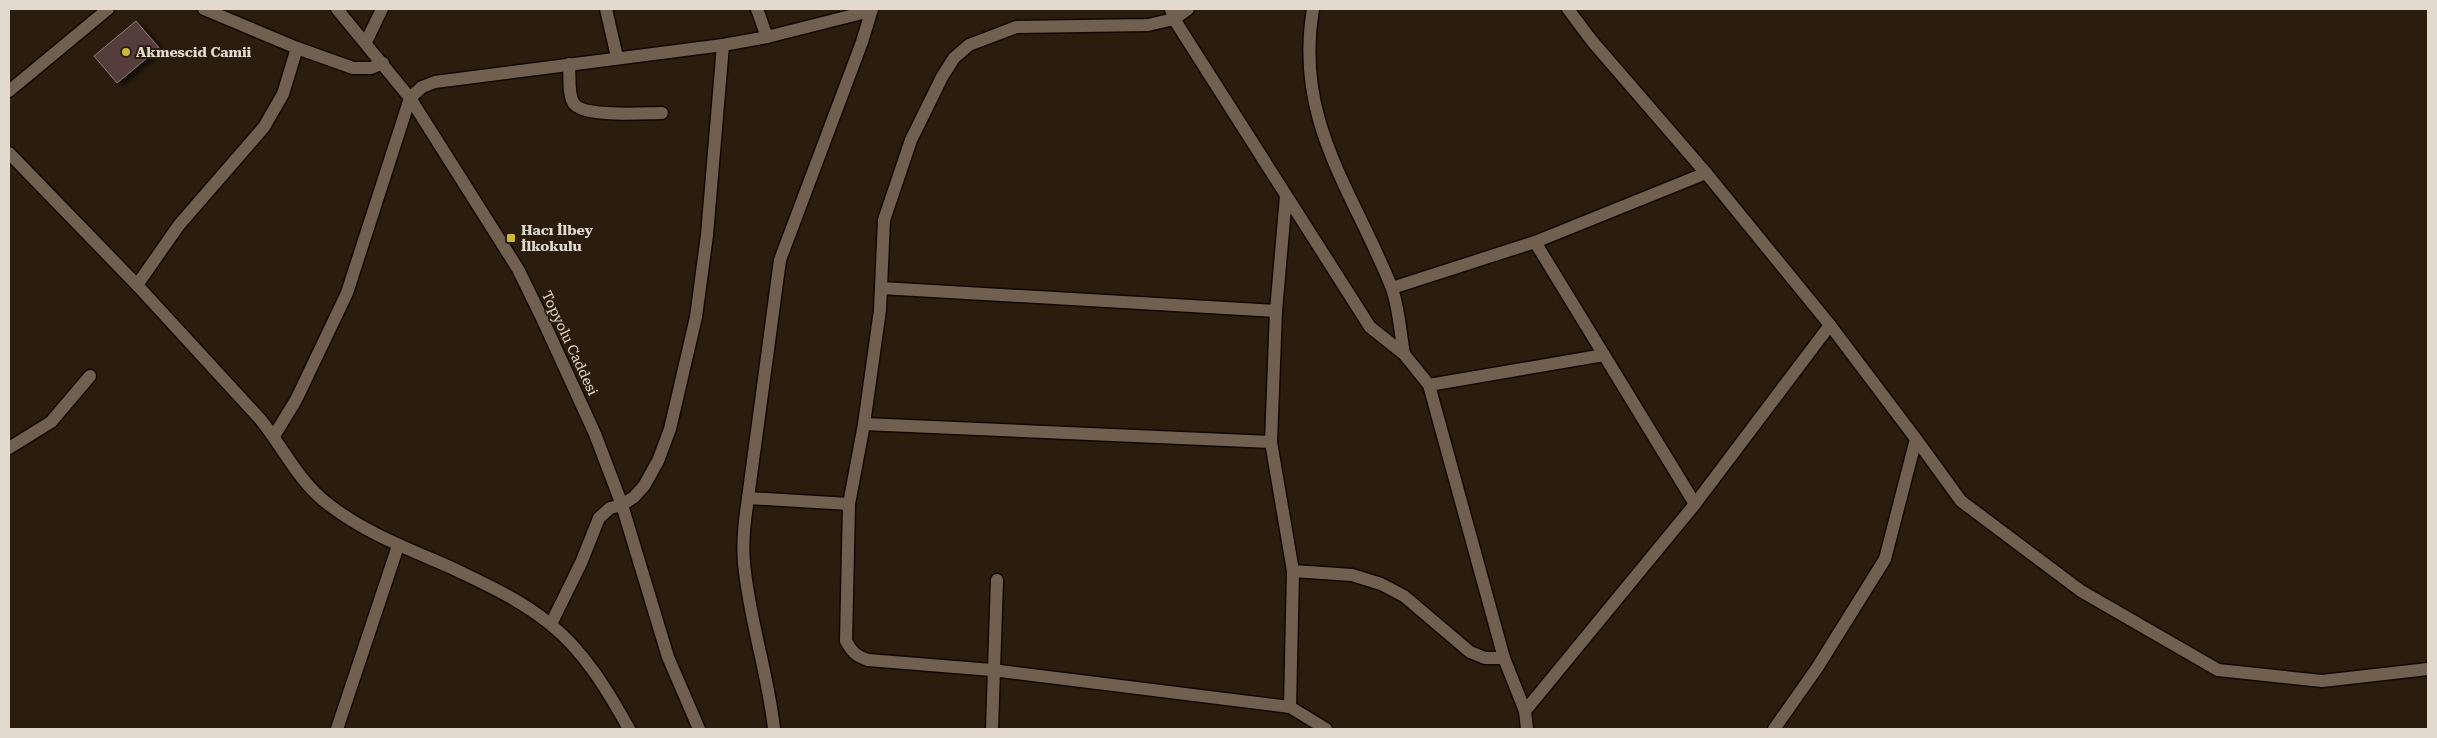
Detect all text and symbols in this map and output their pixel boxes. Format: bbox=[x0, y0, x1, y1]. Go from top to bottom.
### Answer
place label: Akmescid Camii bbox=[136, 44, 252, 60]
marker: Akmescid Camii bbox=[120, 46, 132, 58]
place label: Hacı İlbey İlkokulu bbox=[521, 222, 593, 254]
marker: Hacı İlbey İlkokulu bbox=[505, 232, 517, 244]
street label: Topyolu Caddesi bbox=[539, 288, 601, 398]

